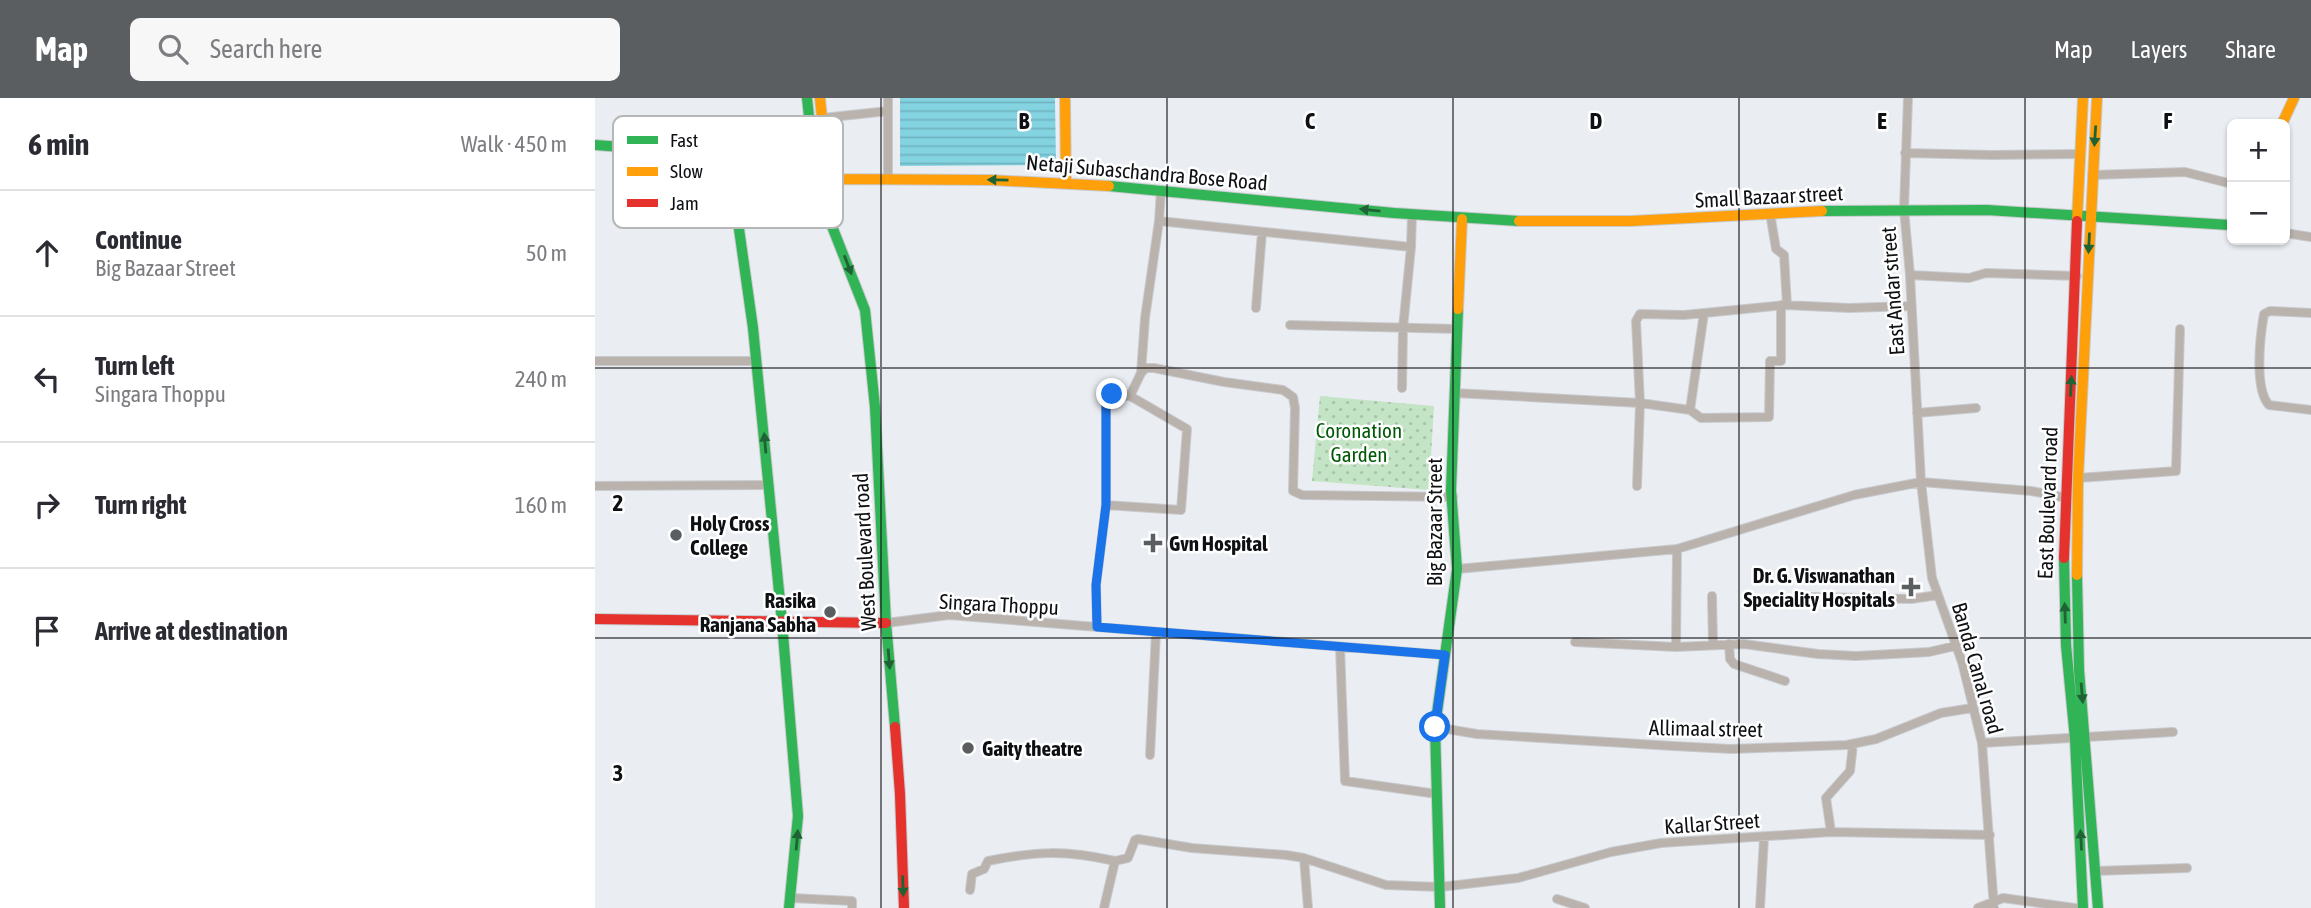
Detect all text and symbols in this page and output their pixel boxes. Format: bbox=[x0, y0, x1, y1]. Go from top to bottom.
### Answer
search box bbox=[130, 18, 620, 81]
text: Map bbox=[35, 30, 88, 68]
icon: search bbox=[154, 30, 192, 68]
text: Search here bbox=[210, 34, 322, 64]
text: Map bbox=[2054, 36, 2093, 63]
text: Layers bbox=[2131, 36, 2187, 63]
text: Share bbox=[2225, 36, 2276, 63]
text: B bbox=[1019, 108, 1030, 134]
text: C bbox=[1305, 108, 1316, 134]
text: D bbox=[1590, 108, 1603, 134]
text: E bbox=[1877, 108, 1887, 134]
text: F bbox=[2163, 108, 2173, 134]
legend bbox=[613, 116, 843, 228]
map controls bbox=[2227, 119, 2290, 245]
button: + bbox=[2227, 119, 2290, 182]
one-way arrow bbox=[2089, 126, 2100, 148]
text: 6 min bbox=[28, 127, 89, 161]
text: Fast bbox=[670, 129, 698, 151]
text: Walk · 450 m bbox=[461, 131, 567, 157]
street label: Netaji Subaschandra Bose Road bbox=[1025, 149, 1269, 195]
text: Slow bbox=[670, 160, 704, 182]
one-way arrow bbox=[987, 174, 1009, 185]
street label: Small Bazaar street bbox=[1694, 180, 1844, 212]
button: − bbox=[2227, 182, 2290, 245]
text: Jam bbox=[670, 192, 699, 214]
one-way arrow bbox=[1359, 205, 1381, 216]
text: Continue bbox=[95, 225, 182, 255]
street label: East Andar street bbox=[1876, 226, 1908, 356]
one-way arrow bbox=[2084, 232, 2095, 254]
icon: ahead bbox=[28, 234, 66, 272]
text: 50 m bbox=[526, 240, 567, 266]
one-way arrow bbox=[842, 254, 853, 275]
text: Big Bazaar Street bbox=[95, 255, 236, 281]
text: Turn left bbox=[95, 351, 175, 381]
icon: left bbox=[28, 360, 66, 398]
text: 240 m bbox=[515, 366, 567, 392]
one-way arrow bbox=[2065, 374, 2076, 396]
route end bbox=[1096, 378, 1127, 409]
text: Singara Thoppu bbox=[95, 381, 226, 407]
park label: Coronation Garden bbox=[1316, 418, 1402, 466]
street label: East Boulevard road bbox=[2032, 426, 2062, 580]
one-way arrow bbox=[759, 432, 770, 454]
street label: Big Bazaar Street bbox=[1422, 458, 1446, 586]
street label: West Boulevard road bbox=[848, 472, 880, 632]
icon: right bbox=[28, 486, 66, 524]
text: Turn right bbox=[95, 490, 186, 520]
text: 2 bbox=[613, 490, 623, 516]
text: 160 m bbox=[515, 492, 567, 518]
place label: Holy Cross College bbox=[690, 511, 770, 559]
marker: Holy Cross College bbox=[668, 527, 684, 543]
place label: Gvn Hospital bbox=[1169, 531, 1268, 555]
marker: Gvn Hospital bbox=[1143, 533, 1163, 553]
place label: Dr. G. Viswanathan Speciality Hospitals bbox=[1743, 563, 1896, 611]
marker: Dr. G. Viswanathan Speciality Hospitals bbox=[1901, 577, 1921, 597]
place label: Rasika Ranjana Sabha bbox=[700, 588, 816, 636]
street label: Singara Thoppu bbox=[939, 589, 1059, 619]
street label: Banda Canal road bbox=[1948, 599, 2008, 737]
one-way arrow bbox=[2059, 602, 2071, 624]
marker: Rasika Ranjana Sabha bbox=[822, 604, 838, 620]
icon: arrive bbox=[28, 612, 66, 650]
text: Arrive at destination bbox=[95, 616, 288, 646]
one-way arrow bbox=[884, 649, 895, 671]
one-way arrow bbox=[2076, 682, 2087, 704]
route start bbox=[1419, 711, 1450, 742]
street label: Allimaal street bbox=[1649, 715, 1763, 741]
place label: Gaity theatre bbox=[982, 736, 1083, 760]
marker: Gaity theatre bbox=[960, 740, 976, 756]
text: 3 bbox=[613, 760, 623, 786]
street label: Kallar Street bbox=[1663, 808, 1761, 838]
one-way arrow bbox=[792, 829, 803, 851]
one-way arrow bbox=[2075, 829, 2086, 851]
one-way arrow bbox=[898, 876, 909, 898]

